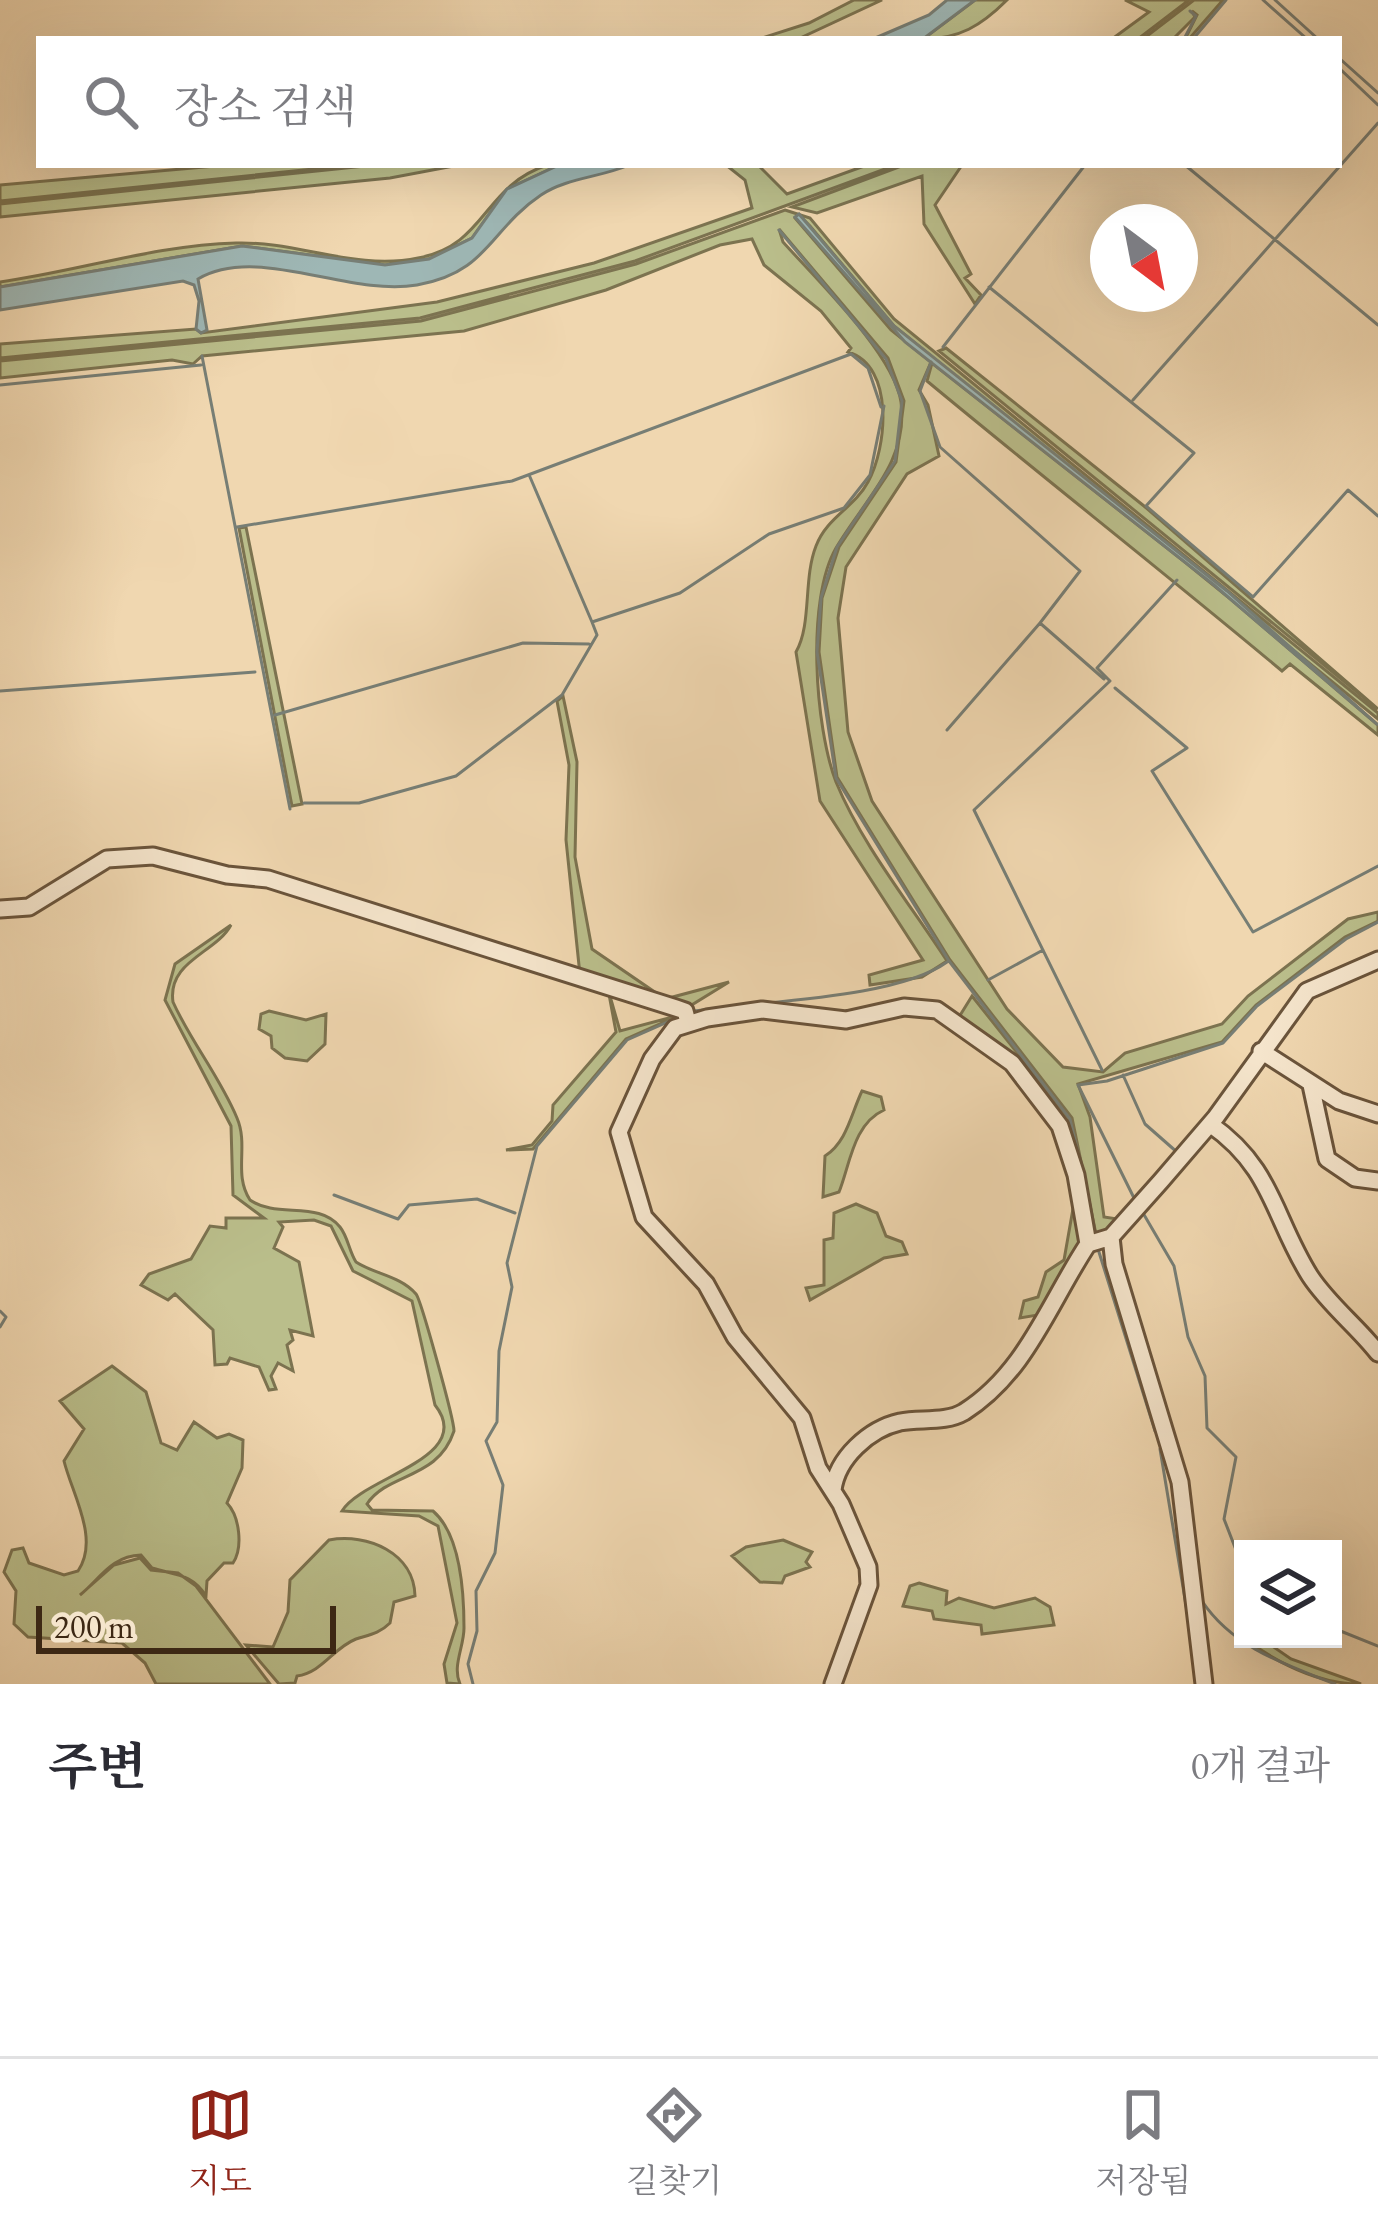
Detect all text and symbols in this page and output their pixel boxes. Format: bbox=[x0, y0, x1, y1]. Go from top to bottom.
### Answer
search box bbox=[36, 36, 1342, 168]
icon: search bbox=[78, 69, 144, 135]
text: 장소 검색 bbox=[174, 77, 357, 135]
north arrow bbox=[1090, 204, 1198, 312]
map controls bbox=[1234, 1540, 1342, 1648]
button: layers bbox=[1234, 1540, 1342, 1648]
scale bar bbox=[36, 1600, 336, 1653]
text: 200 m bbox=[54, 1605, 134, 1648]
text: 주변 bbox=[48, 1733, 147, 1799]
text: 0개 결과 bbox=[1190, 1740, 1330, 1791]
tab: 지도 bbox=[187, 2082, 253, 2202]
tab: 길찾기 bbox=[626, 2082, 722, 2202]
tab: 저장됨 bbox=[1096, 2082, 1191, 2202]

